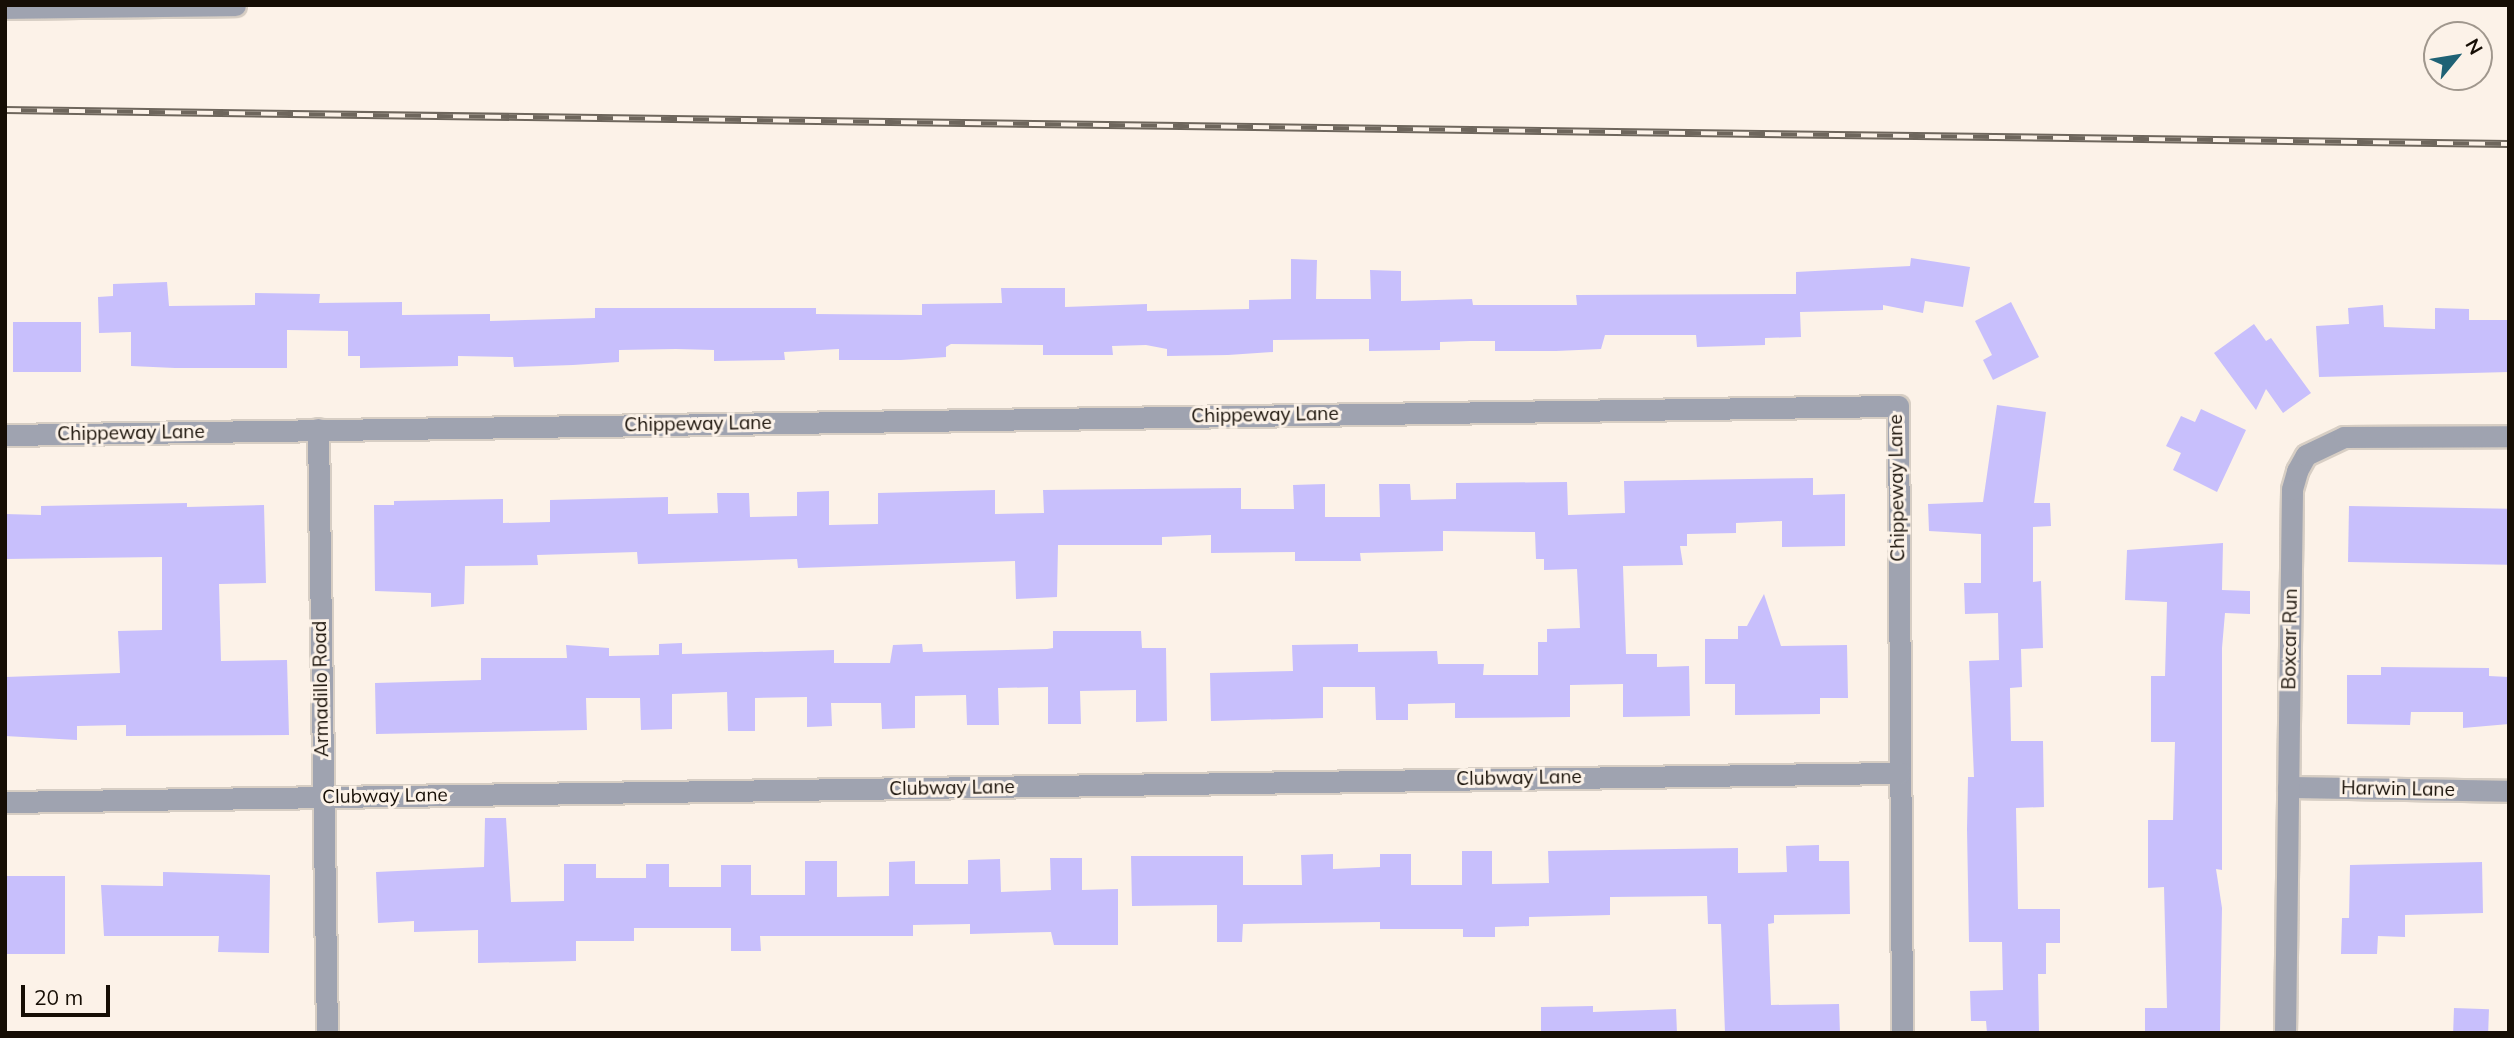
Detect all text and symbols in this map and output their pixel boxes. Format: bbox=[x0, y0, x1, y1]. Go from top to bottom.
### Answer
north arrow bbox=[2423, 21, 2493, 91]
text: N bbox=[2460, 34, 2488, 59]
street label: Chippeway Lane bbox=[1191, 402, 1339, 428]
street label: Chippeway Lane bbox=[624, 411, 772, 437]
street label: Chippeway Lane bbox=[1884, 414, 1910, 562]
street label: Chippeway Lane bbox=[57, 420, 205, 446]
street label: Boxcar Run bbox=[2278, 588, 2302, 690]
street label: Armadillo Road bbox=[308, 621, 334, 757]
street label: Clubway Lane bbox=[1456, 766, 1582, 790]
street label: Clubway Lane bbox=[889, 776, 1015, 800]
street label: Harwin Lane bbox=[2341, 777, 2455, 801]
street label: Clubway Lane bbox=[322, 784, 448, 808]
scale bar bbox=[24, 972, 114, 1016]
text: 20 m bbox=[34, 984, 83, 1010]

